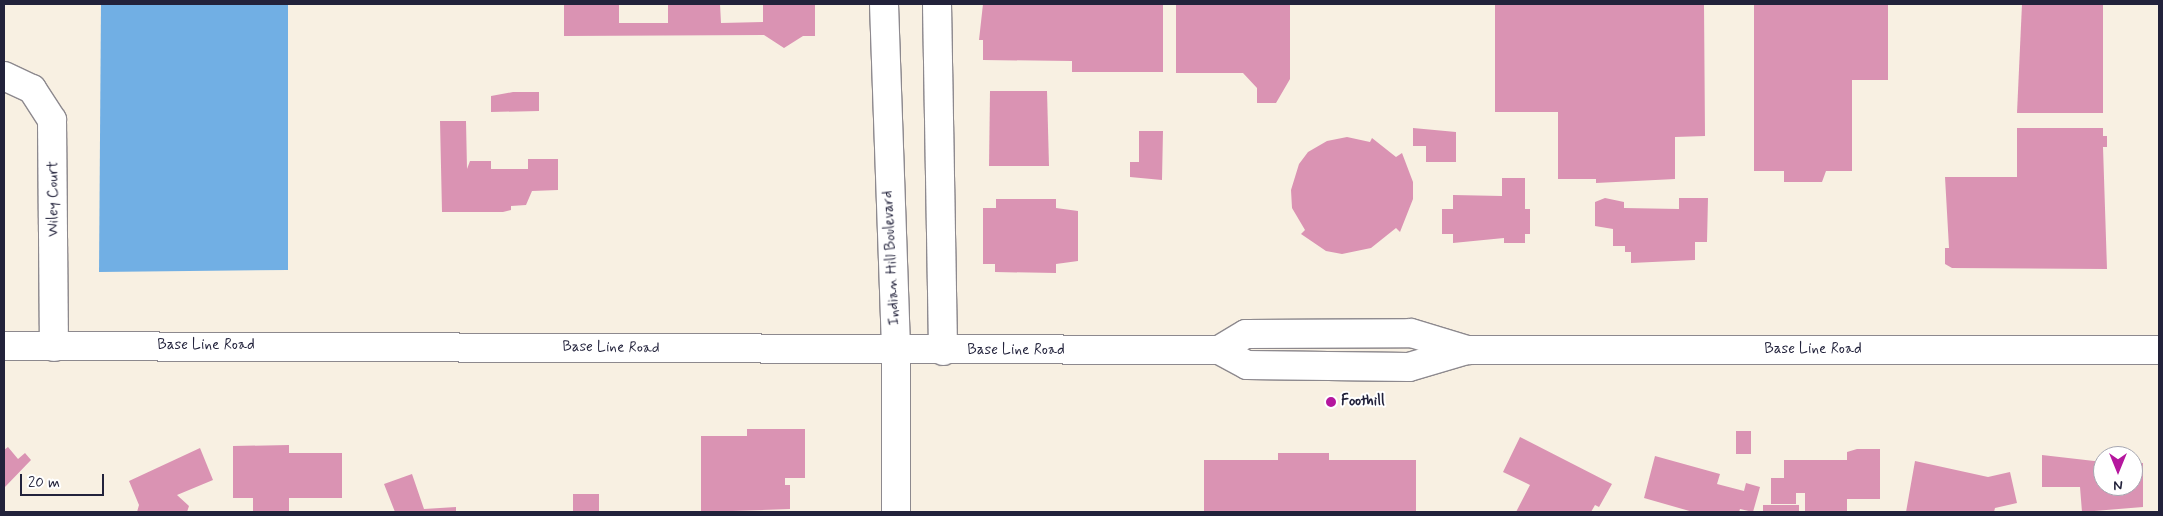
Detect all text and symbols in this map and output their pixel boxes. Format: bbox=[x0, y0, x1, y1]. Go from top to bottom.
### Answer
street label: Wiley Court bbox=[45, 162, 63, 236]
street label: Indian Hill Boulevard bbox=[879, 190, 905, 326]
street label: Base Line Road bbox=[158, 337, 254, 355]
street label: Base Line Road bbox=[563, 338, 659, 358]
street label: Base Line Road bbox=[1765, 341, 1861, 359]
street label: Base Line Road bbox=[968, 342, 1064, 360]
place label: Foothill bbox=[1341, 393, 1385, 411]
marker: Foothill bbox=[1325, 396, 1337, 408]
north arrow bbox=[2093, 446, 2143, 496]
scale bar bbox=[22, 464, 106, 496]
text: 20 m bbox=[28, 473, 60, 493]
text: N bbox=[2113, 476, 2123, 494]

